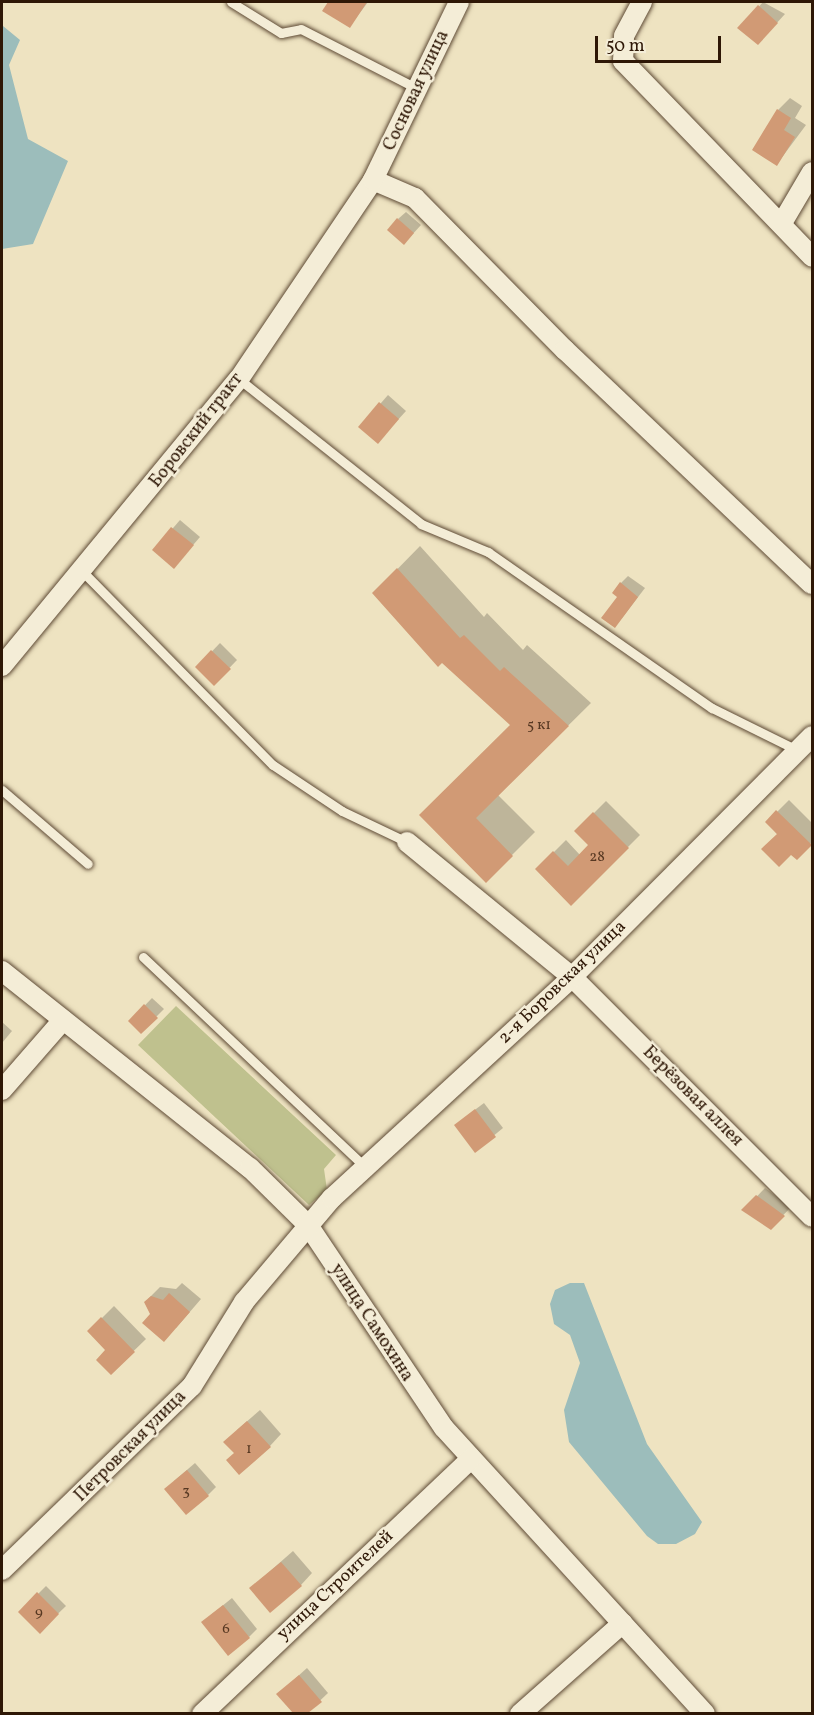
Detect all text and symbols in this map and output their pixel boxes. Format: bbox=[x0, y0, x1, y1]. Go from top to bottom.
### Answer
scale bar bbox=[598, 24, 724, 62]
street label: Сосновая улица bbox=[380, 27, 454, 155]
text: 50 m bbox=[606, 34, 645, 59]
street label: Боровский тракт bbox=[145, 369, 249, 493]
house number: 5 к1 bbox=[527, 717, 551, 735]
house number: 28 bbox=[589, 849, 605, 867]
street label: 2-я Боровская улица bbox=[495, 916, 631, 1050]
street label: Берёзовая аллея bbox=[637, 1042, 747, 1152]
street label: улица Самохина bbox=[325, 1260, 417, 1386]
street label: Петровская улица bbox=[70, 1386, 192, 1508]
house number: 1 bbox=[246, 1441, 252, 1459]
house number: 3 bbox=[182, 1483, 190, 1501]
street label: улица Строителей bbox=[273, 1526, 399, 1646]
house number: 9 bbox=[35, 1604, 43, 1622]
house number: 6 bbox=[222, 1621, 230, 1639]

